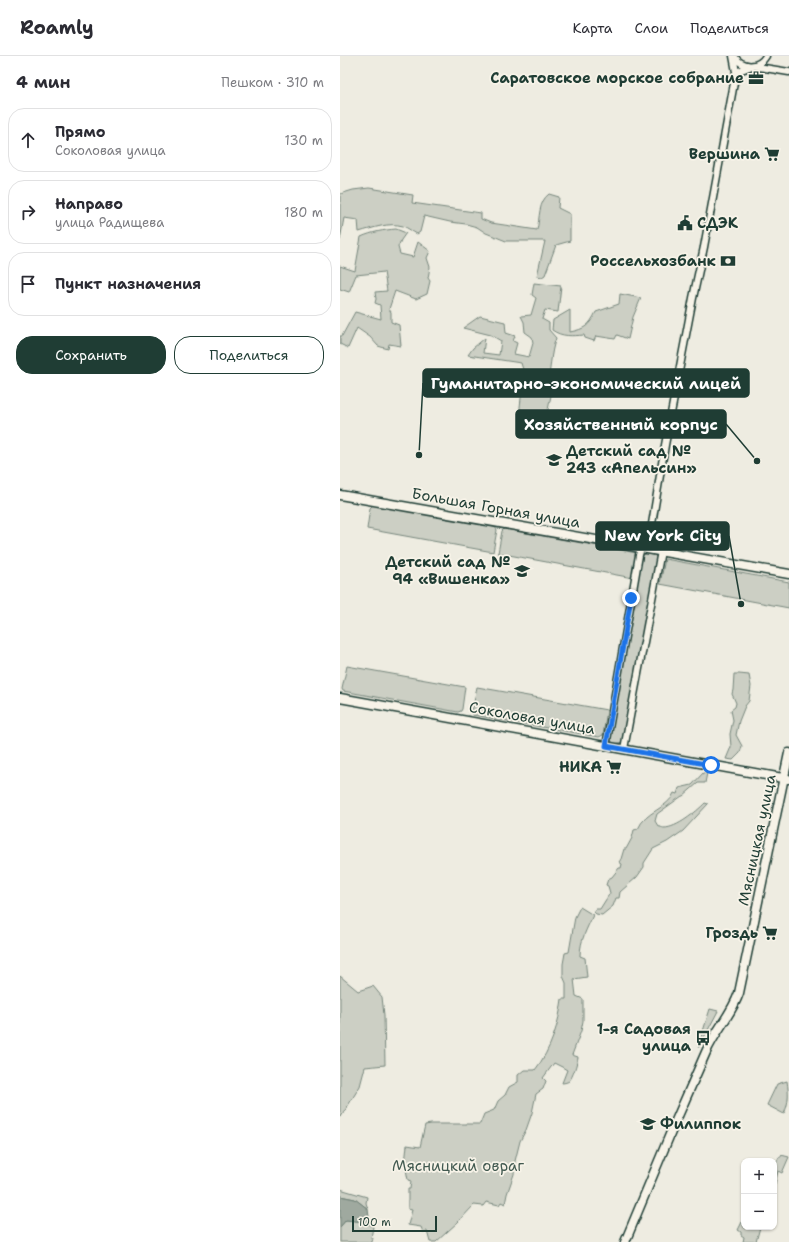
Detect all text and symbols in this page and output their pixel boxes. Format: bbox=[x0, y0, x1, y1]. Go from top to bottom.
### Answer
text: Roamly bbox=[20, 15, 94, 40]
text: Карта bbox=[572, 19, 613, 37]
text: Слои bbox=[635, 19, 668, 37]
text: Поделиться bbox=[690, 19, 769, 37]
place label: Саратовское морское собрание bbox=[490, 68, 744, 88]
office icon: Саратовское морское собрание bbox=[747, 69, 765, 87]
text: 4 мин bbox=[16, 71, 71, 93]
text: Пешком · 310 m bbox=[221, 74, 324, 91]
text: Прямо bbox=[55, 122, 105, 142]
icon: ahead bbox=[17, 129, 39, 151]
text: 130 m bbox=[285, 132, 323, 149]
text: Соколовая улица bbox=[55, 142, 166, 159]
place label: Вершина bbox=[689, 144, 761, 164]
supermarket icon: Вершина bbox=[763, 145, 781, 163]
text: Направо bbox=[55, 194, 123, 214]
icon: right bbox=[17, 201, 39, 223]
text: 180 m bbox=[284, 204, 323, 221]
place label: СДЭК bbox=[697, 213, 739, 233]
text: улица Радищева bbox=[55, 214, 164, 231]
public building icon: СДЭК bbox=[676, 214, 694, 232]
place label: Россельхозбанк bbox=[590, 251, 717, 271]
bank icon: Россельхозбанк bbox=[719, 252, 737, 270]
icon: arrive bbox=[17, 273, 39, 295]
text: Пункт назначения bbox=[55, 274, 201, 294]
button: Сохранить bbox=[16, 336, 166, 374]
button: Поделиться bbox=[174, 336, 324, 374]
callout: Гуманитарно-экономический лицей bbox=[423, 369, 749, 397]
text: Гуманитарно-экономический лицей bbox=[431, 373, 741, 394]
callout: Хозяйственный корпус bbox=[516, 410, 726, 438]
text: Хозяйственный корпус bbox=[524, 414, 718, 435]
place label: Детский сад № 243 «Апельсин» bbox=[566, 441, 697, 478]
school or university icon: Детский сад № 243 «Апельсин» bbox=[545, 451, 563, 469]
street label: Большая Горная улица bbox=[410, 483, 582, 533]
callout: New York City bbox=[596, 522, 729, 550]
text: New York City bbox=[604, 525, 722, 546]
place label: Детский сад № 94 «Вишенка» bbox=[385, 552, 510, 589]
school or university icon: Детский сад № 94 «Вишенка» bbox=[513, 562, 531, 580]
route end bbox=[622, 589, 640, 607]
street label: Соколовая улица bbox=[467, 697, 597, 739]
route start bbox=[702, 756, 720, 774]
place label: НИКА bbox=[559, 757, 602, 777]
supermarket icon: НИКА bbox=[605, 758, 623, 776]
street label: Мясницкая улица bbox=[733, 772, 781, 907]
place label: Гроздь bbox=[706, 923, 758, 943]
supermarket icon: Гроздь bbox=[761, 924, 779, 942]
place label: 1-я Садовая улица bbox=[597, 1019, 692, 1056]
bus stop icon: 1-я Садовая улица bbox=[694, 1029, 712, 1047]
place label: Филиппок bbox=[660, 1114, 742, 1134]
school or university icon: Филиппок bbox=[639, 1115, 657, 1133]
park label: Мясницкий овраг bbox=[392, 1156, 524, 1176]
map controls bbox=[741, 1158, 777, 1230]
button: + bbox=[741, 1158, 777, 1194]
button: − bbox=[741, 1194, 777, 1230]
scale bar bbox=[352, 1214, 437, 1233]
text: 100 m bbox=[358, 1215, 391, 1230]

